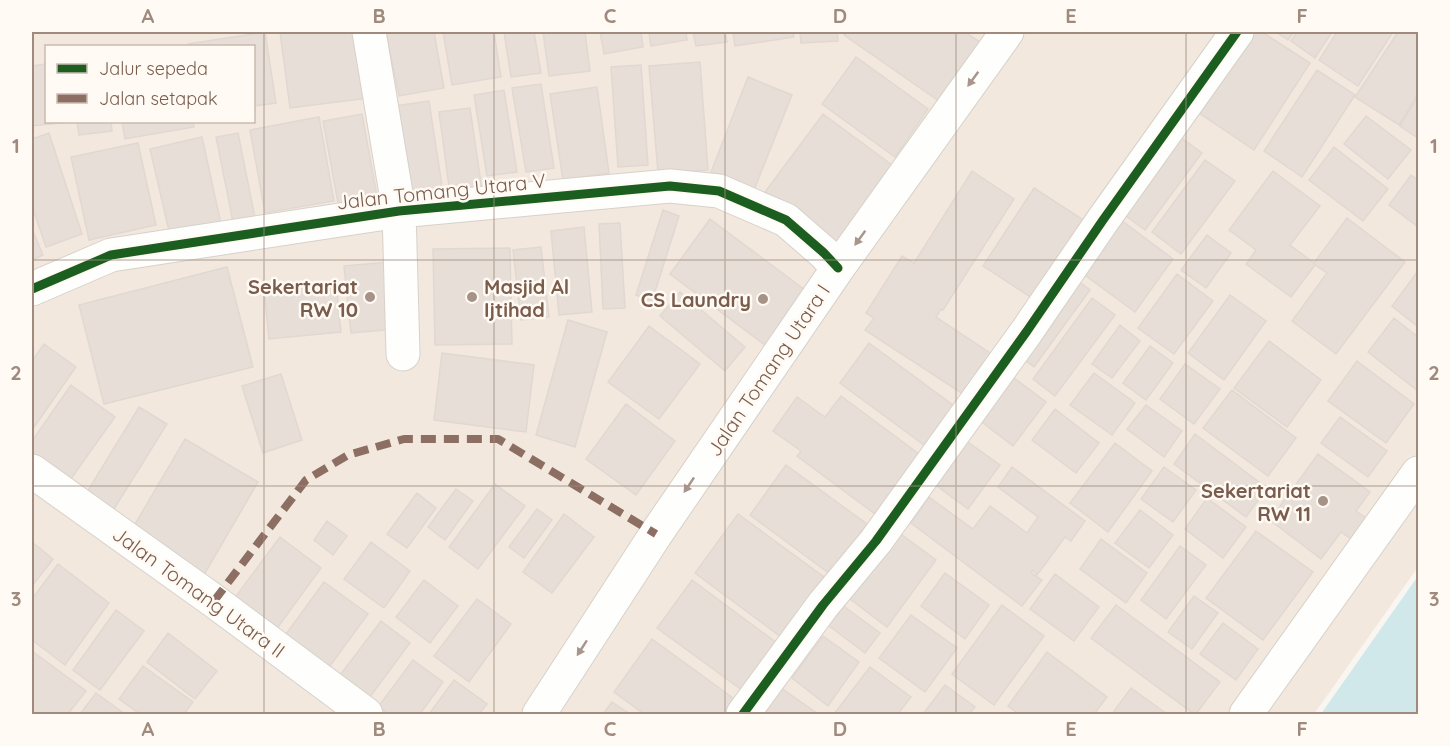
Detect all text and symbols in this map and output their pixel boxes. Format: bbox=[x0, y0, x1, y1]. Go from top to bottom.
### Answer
text: A bbox=[142, 3, 155, 28]
text: B bbox=[372, 3, 386, 28]
text: C bbox=[604, 3, 617, 28]
text: D bbox=[833, 3, 847, 28]
text: E bbox=[1065, 3, 1077, 28]
text: F bbox=[1296, 3, 1308, 28]
legend bbox=[45, 45, 255, 123]
text: Jalur sepeda bbox=[99, 57, 208, 80]
one-way arrow bbox=[967, 71, 979, 87]
text: Jalan setapak bbox=[99, 87, 218, 110]
text: 1 bbox=[12, 133, 20, 158]
text: 1 bbox=[1430, 133, 1438, 158]
street label: Jalan Tomang Utara V bbox=[335, 168, 547, 214]
one-way arrow bbox=[854, 229, 866, 245]
place label: Sekertariat RW 10 bbox=[248, 274, 358, 322]
place label: Masjid Al Ijtihad bbox=[484, 274, 569, 322]
street label: Jalan Tomang Utara I bbox=[701, 279, 835, 461]
place label: CS Laundry bbox=[641, 287, 751, 312]
marker: Sekertariat RW 10 bbox=[363, 290, 377, 304]
marker: Masjid Al Ijtihad bbox=[465, 290, 479, 304]
marker: CS Laundry bbox=[756, 292, 770, 306]
text: 2 bbox=[10, 360, 22, 385]
text: 2 bbox=[1428, 360, 1440, 385]
one-way arrow bbox=[683, 476, 695, 492]
place label: Sekertariat RW 11 bbox=[1201, 478, 1311, 526]
marker: Sekertariat RW 11 bbox=[1316, 494, 1330, 508]
street label: Jalan Tomang Utara II bbox=[108, 521, 290, 663]
text: 3 bbox=[11, 586, 21, 611]
text: 3 bbox=[1429, 586, 1439, 611]
one-way arrow bbox=[576, 639, 588, 655]
text: A bbox=[142, 716, 155, 741]
text: B bbox=[372, 716, 386, 741]
text: C bbox=[604, 716, 617, 741]
text: D bbox=[833, 716, 847, 741]
text: E bbox=[1065, 716, 1077, 741]
text: F bbox=[1296, 716, 1308, 741]

